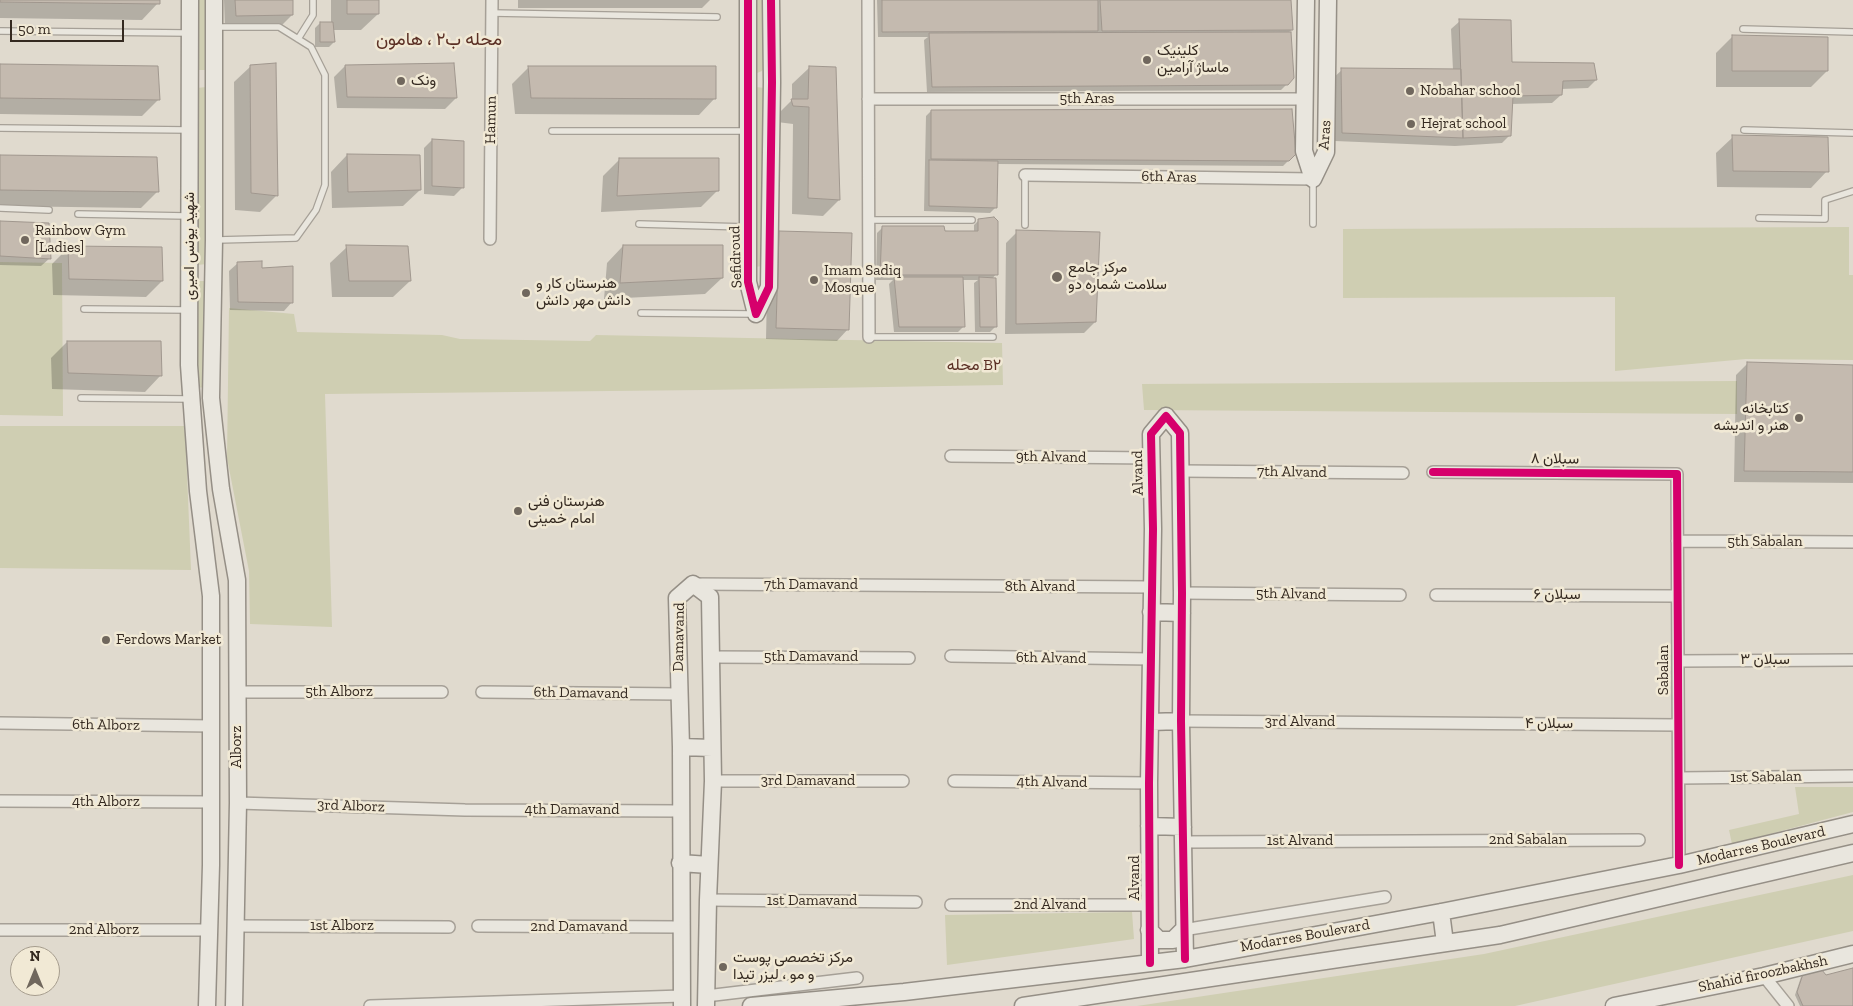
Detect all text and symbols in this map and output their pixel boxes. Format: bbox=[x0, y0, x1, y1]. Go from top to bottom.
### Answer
scale bar bbox=[12, 10, 126, 42]
text: 50 m bbox=[18, 20, 51, 38]
district label: محله ب۲ ، هامون bbox=[376, 29, 502, 51]
place label: کلینیک ماساژ آرامین bbox=[1157, 42, 1229, 77]
marker: کلینیک ماساژ آرامین bbox=[1141, 54, 1153, 66]
place label: ونک bbox=[411, 72, 436, 90]
marker: ونک bbox=[395, 75, 407, 87]
place label: Nobahar school bbox=[1420, 82, 1520, 100]
marker: Nobahar school bbox=[1404, 85, 1416, 97]
street label: 5th Aras bbox=[1060, 90, 1114, 108]
street label: Hamun bbox=[482, 96, 500, 144]
place label: Hejrat school bbox=[1421, 115, 1507, 133]
marker: Hejrat school bbox=[1405, 118, 1417, 130]
street label: Aras bbox=[1315, 119, 1335, 151]
street label: 6th Aras bbox=[1141, 168, 1197, 186]
street label: شهید یونس امیری bbox=[181, 192, 199, 300]
place label: Rainbow Gym [Ladies] bbox=[35, 222, 126, 257]
street label: Sefidroud bbox=[726, 225, 746, 289]
marker: Rainbow Gym [Ladies] bbox=[19, 234, 31, 246]
place label: مرکز جامع سلامت شماره دو bbox=[1068, 259, 1167, 294]
place label: Imam Sadiq Mosque bbox=[824, 262, 901, 297]
marker: مرکز جامع سلامت شماره دو bbox=[1050, 270, 1064, 284]
marker: Imam Sadiq Mosque bbox=[808, 274, 820, 286]
place label: هنرستان کار و دانش مهر دانش bbox=[536, 275, 631, 310]
marker: هنرستان کار و دانش مهر دانش bbox=[520, 287, 532, 299]
district label: محله B۲ bbox=[947, 355, 1001, 375]
place label: کتابخانه هنر و اندیشه bbox=[1713, 400, 1789, 435]
marker: کتابخانه هنر و اندیشه bbox=[1793, 412, 1805, 424]
street label: 9th Alvand bbox=[1016, 447, 1086, 467]
street label: Alvand bbox=[1129, 450, 1147, 496]
street label: سبلان ۸ bbox=[1531, 450, 1579, 468]
street label: 7th Alvand bbox=[1257, 462, 1327, 482]
place label: هنرستان فنی امام خمینی bbox=[528, 493, 605, 528]
marker: هنرستان فنی امام خمینی bbox=[512, 505, 524, 517]
street label: 5th Sabalan bbox=[1727, 533, 1803, 551]
street label: 7th Damavand bbox=[764, 576, 858, 594]
street label: 8th Alvand bbox=[1005, 578, 1075, 596]
street label: 5th Alvand bbox=[1256, 584, 1326, 604]
street label: سبلان ۶ bbox=[1534, 586, 1580, 604]
street label: Damavand bbox=[669, 602, 689, 672]
place label: Ferdows Market bbox=[116, 631, 221, 649]
marker: Ferdows Market bbox=[100, 634, 112, 646]
street label: Sabalan bbox=[1655, 645, 1673, 695]
street label: 5th Damavand bbox=[764, 648, 858, 666]
street label: 6th Alvand bbox=[1016, 648, 1086, 668]
street label: سبلان ۳ bbox=[1740, 651, 1790, 669]
street label: 5th Alborz bbox=[305, 683, 373, 701]
street label: 6th Damavand bbox=[534, 683, 628, 703]
street label: 3rd Alvand bbox=[1265, 713, 1335, 731]
street label: 6th Alborz bbox=[72, 715, 140, 735]
street label: سبلان ۴ bbox=[1525, 715, 1573, 733]
street label: Alborz bbox=[228, 726, 246, 768]
street label: 1st Sabalan bbox=[1730, 767, 1802, 787]
street label: 3rd Damavand bbox=[761, 772, 855, 790]
street label: 4th Alvand bbox=[1017, 772, 1087, 792]
street label: 4th Alborz bbox=[72, 793, 140, 811]
street label: 3rd Alborz bbox=[317, 796, 385, 816]
street label: 4th Damavand bbox=[525, 801, 619, 819]
street label: Modarres Boulevard bbox=[1695, 822, 1827, 870]
street label: 2nd Sabalan bbox=[1489, 831, 1567, 849]
street label: 1st Alvand bbox=[1267, 832, 1333, 850]
street label: Alvand bbox=[1126, 855, 1144, 901]
street label: 1st Damavand bbox=[767, 892, 857, 910]
street label: 2nd Alvand bbox=[1013, 896, 1087, 914]
street label: Modarres Boulevard bbox=[1239, 916, 1371, 956]
street label: 1st Alborz bbox=[310, 917, 374, 935]
street label: 2nd Damavand bbox=[530, 918, 628, 936]
street label: 2nd Alborz bbox=[69, 921, 139, 939]
north arrow bbox=[10, 946, 60, 996]
text: N bbox=[30, 948, 40, 965]
place label: مرکز تخصصی پوست و مو ، لیزر تیدا bbox=[733, 949, 853, 984]
street label: Shahid firoozbakhsh bbox=[1697, 952, 1829, 996]
marker: مرکز تخصصی پوست و مو ، لیزر تیدا bbox=[717, 961, 729, 973]

